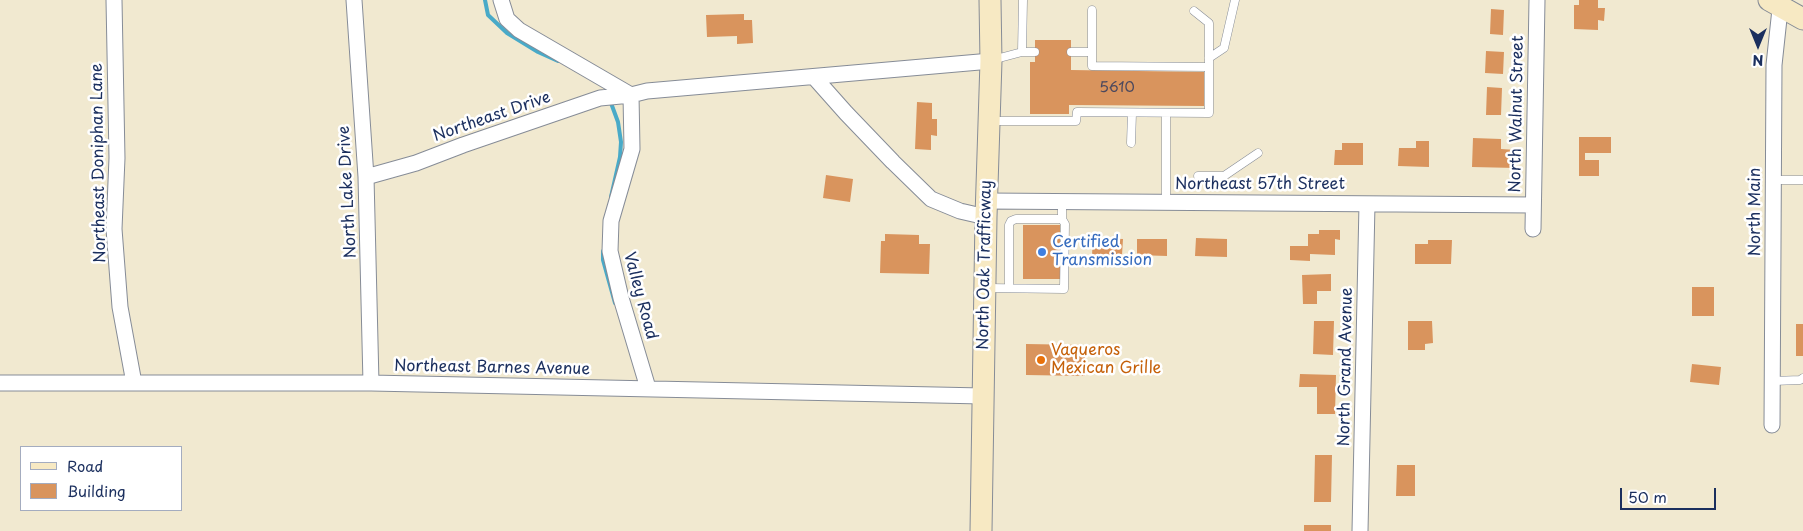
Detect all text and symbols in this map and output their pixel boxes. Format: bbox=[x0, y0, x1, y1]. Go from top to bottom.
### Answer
north arrow bbox=[1733, 20, 1783, 70]
street label: North Walnut Street bbox=[1506, 35, 1528, 193]
text: N bbox=[1752, 50, 1764, 71]
street label: Northeast Doniphan Lane bbox=[88, 63, 110, 263]
house number: 5610 bbox=[1099, 80, 1135, 96]
street label: Northeast Drive bbox=[431, 88, 553, 146]
street label: North Lake Drive bbox=[335, 125, 361, 259]
street label: North Main bbox=[1746, 168, 1766, 256]
street label: Northeast 57th Street bbox=[1175, 175, 1345, 195]
street label: North Oak Trafficway bbox=[974, 180, 996, 350]
place label: Certified Transmission bbox=[1052, 233, 1152, 271]
marker: Certified Transmission bbox=[1036, 246, 1048, 258]
street label: Valley Road bbox=[619, 250, 661, 342]
street label: North Grand Avenue bbox=[1335, 287, 1357, 447]
place label: Vaqueros Mexican Grille bbox=[1051, 341, 1161, 379]
marker: Vaqueros Mexican Grille bbox=[1035, 354, 1047, 366]
street label: Northeast Barnes Avenue bbox=[394, 357, 590, 379]
legend bbox=[20, 446, 182, 511]
text: Road bbox=[67, 454, 103, 477]
scale bar bbox=[1623, 478, 1719, 510]
text: Building bbox=[67, 479, 126, 502]
text: 50 m bbox=[1628, 485, 1667, 508]

